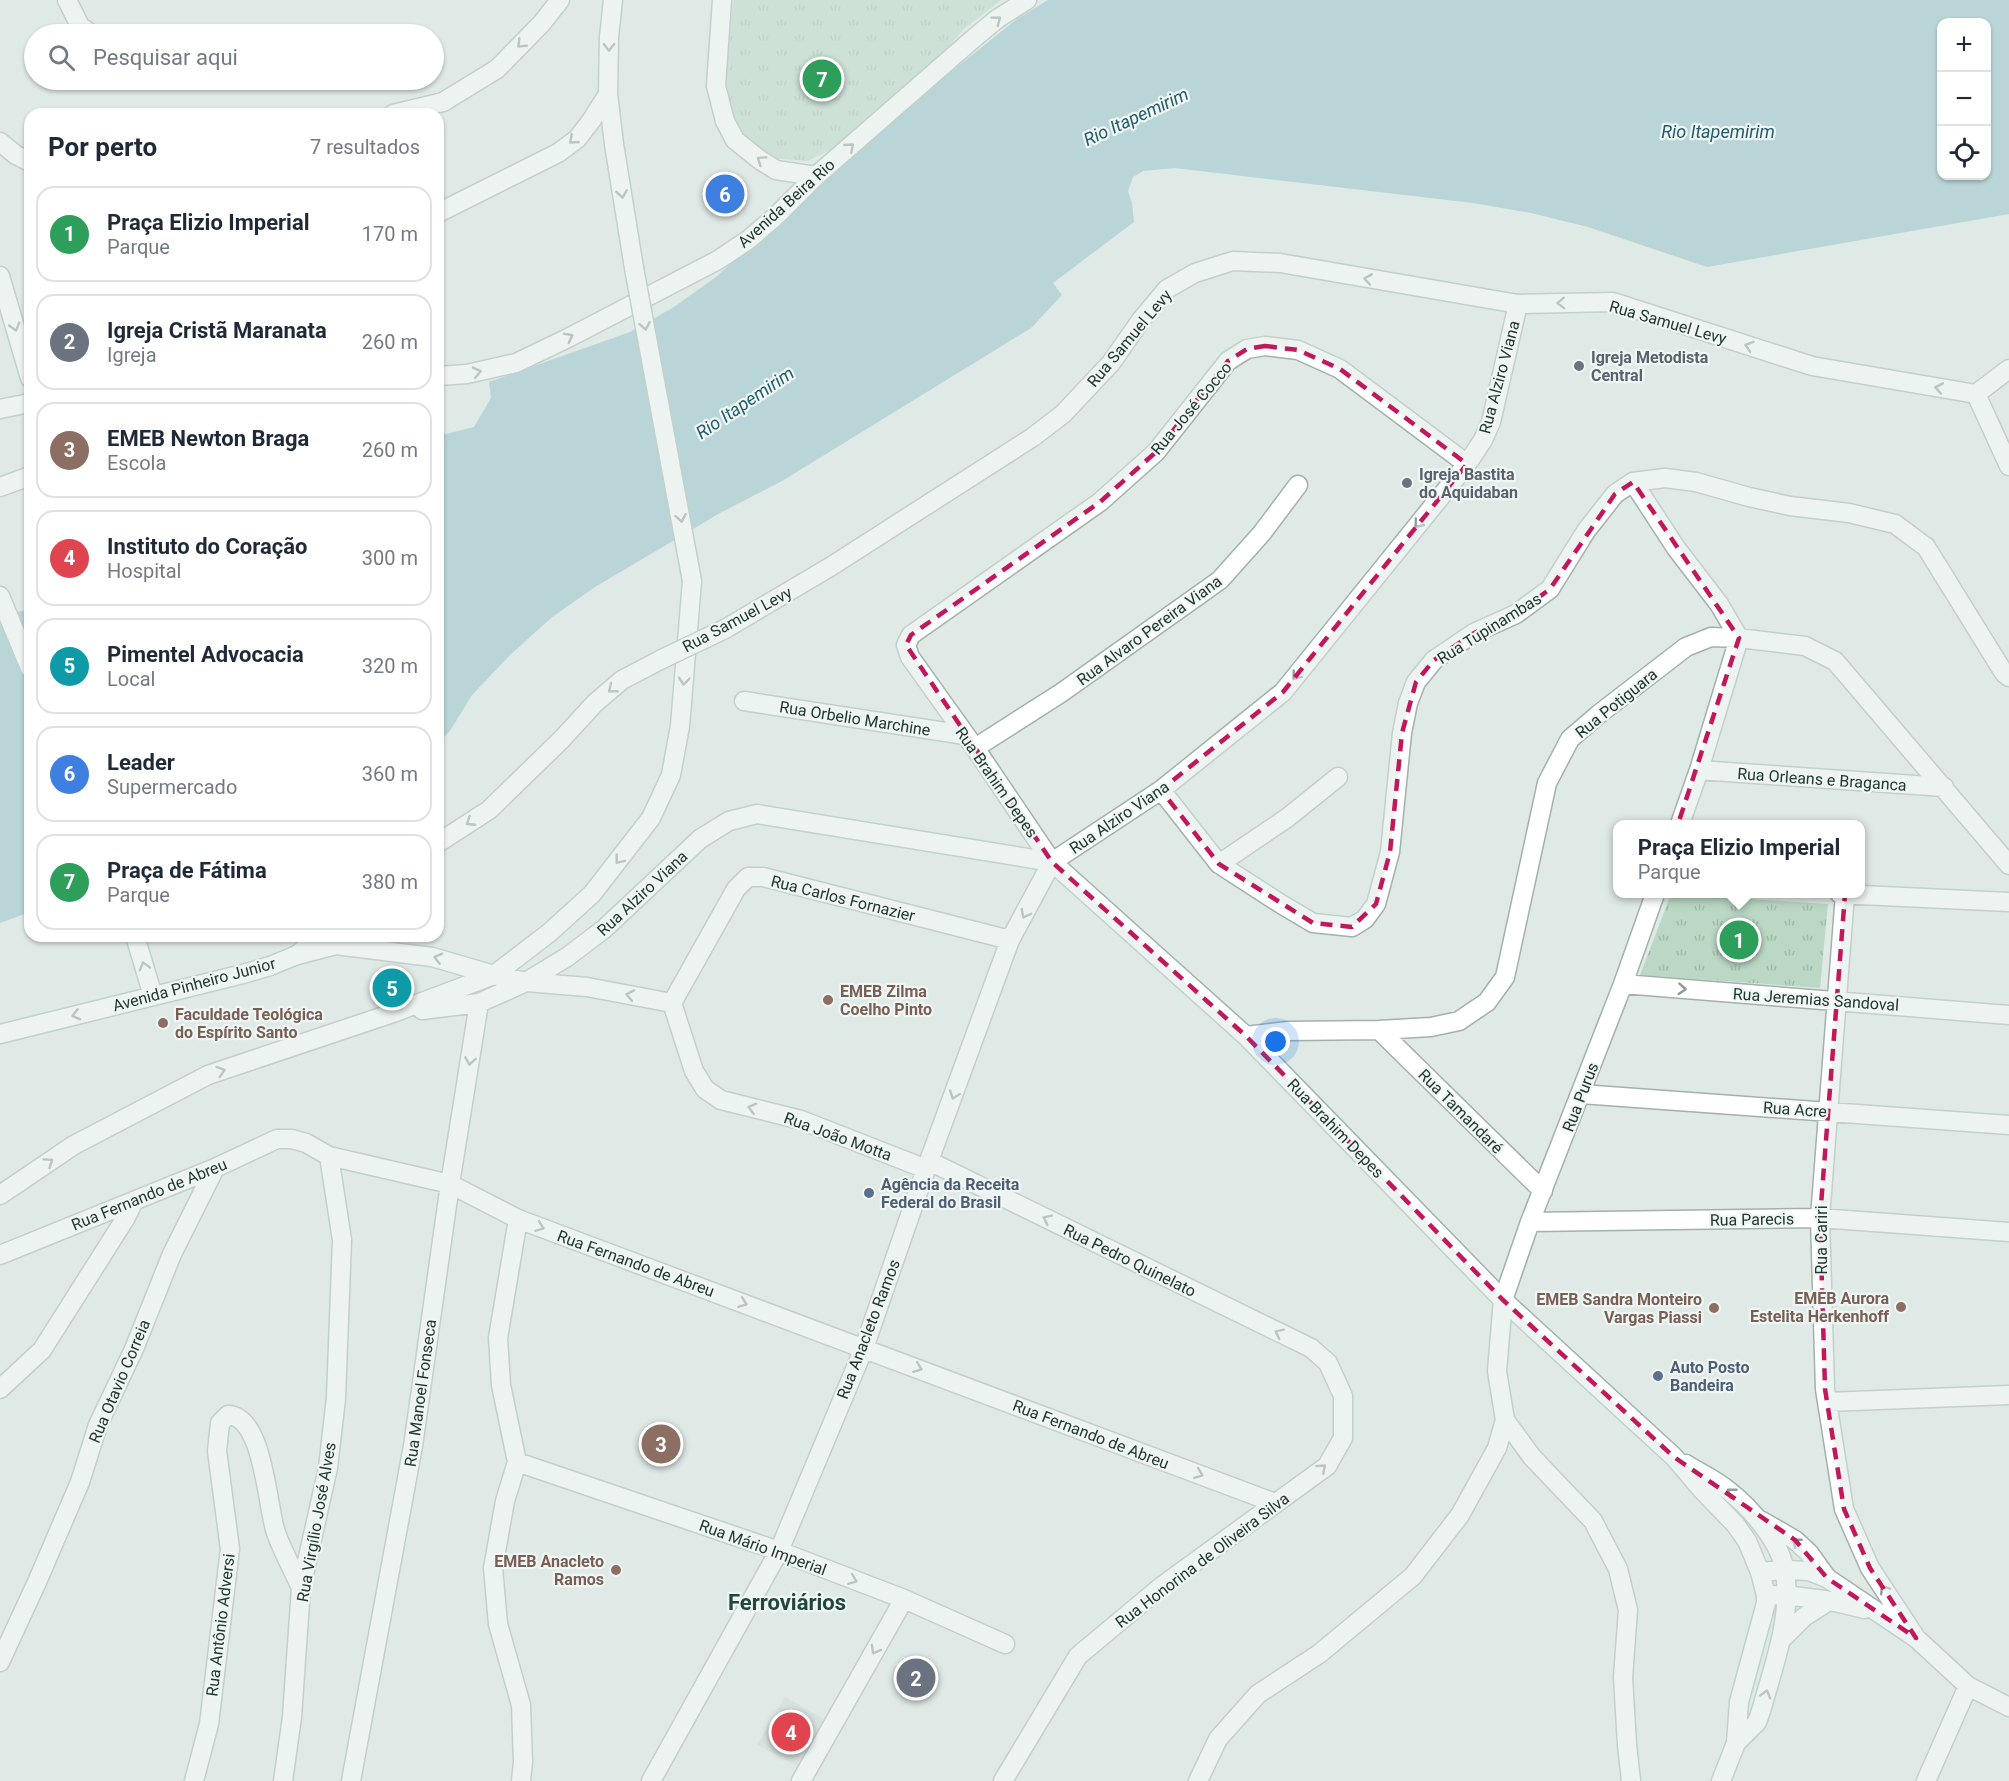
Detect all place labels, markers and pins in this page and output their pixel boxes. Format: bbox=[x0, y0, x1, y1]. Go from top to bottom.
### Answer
pin: 7 bbox=[802, 56, 842, 101]
pin: 6 bbox=[706, 172, 744, 216]
place label: Igreja Metodista Central bbox=[1591, 348, 1709, 385]
marker: Igreja Metodista Central bbox=[1572, 359, 1586, 373]
place label: Igreja Bastita do Aquidaban bbox=[1419, 465, 1518, 502]
marker: Igreja Bastita do Aquidaban bbox=[1400, 476, 1414, 490]
pin: 1 bbox=[1720, 918, 1758, 962]
pin: 5 bbox=[372, 966, 412, 1010]
place label: EMEB Zilma Coelho Pinto bbox=[840, 982, 932, 1019]
marker: EMEB Zilma Coelho Pinto bbox=[821, 993, 835, 1007]
place label: Faculdade Teológica do Espírito Santo bbox=[175, 1005, 323, 1042]
marker: Faculdade Teológica do Espírito Santo bbox=[156, 1016, 170, 1030]
place label: Agência da Receita Federal do Brasil bbox=[881, 1175, 1020, 1212]
marker: Agência da Receita Federal do Brasil bbox=[862, 1186, 876, 1200]
place label: EMEB Aurora Estelita Herkenhoff bbox=[1750, 1289, 1889, 1326]
place label: EMEB Sandra Monteiro Vargas Piassi bbox=[1536, 1290, 1702, 1327]
marker: EMEB Aurora Estelita Herkenhoff bbox=[1894, 1300, 1908, 1314]
marker: EMEB Sandra Monteiro Vargas Piassi bbox=[1707, 1301, 1721, 1315]
place label: Auto Posto Bandeira bbox=[1670, 1358, 1750, 1395]
marker: Auto Posto Bandeira bbox=[1651, 1369, 1665, 1383]
pin: 3 bbox=[642, 1422, 680, 1466]
place label: EMEB Anacleto Ramos bbox=[494, 1552, 604, 1589]
marker: EMEB Anacleto Ramos bbox=[609, 1563, 623, 1577]
pin: 2 bbox=[896, 1656, 936, 1700]
pin: 4 bbox=[772, 1710, 810, 1754]

